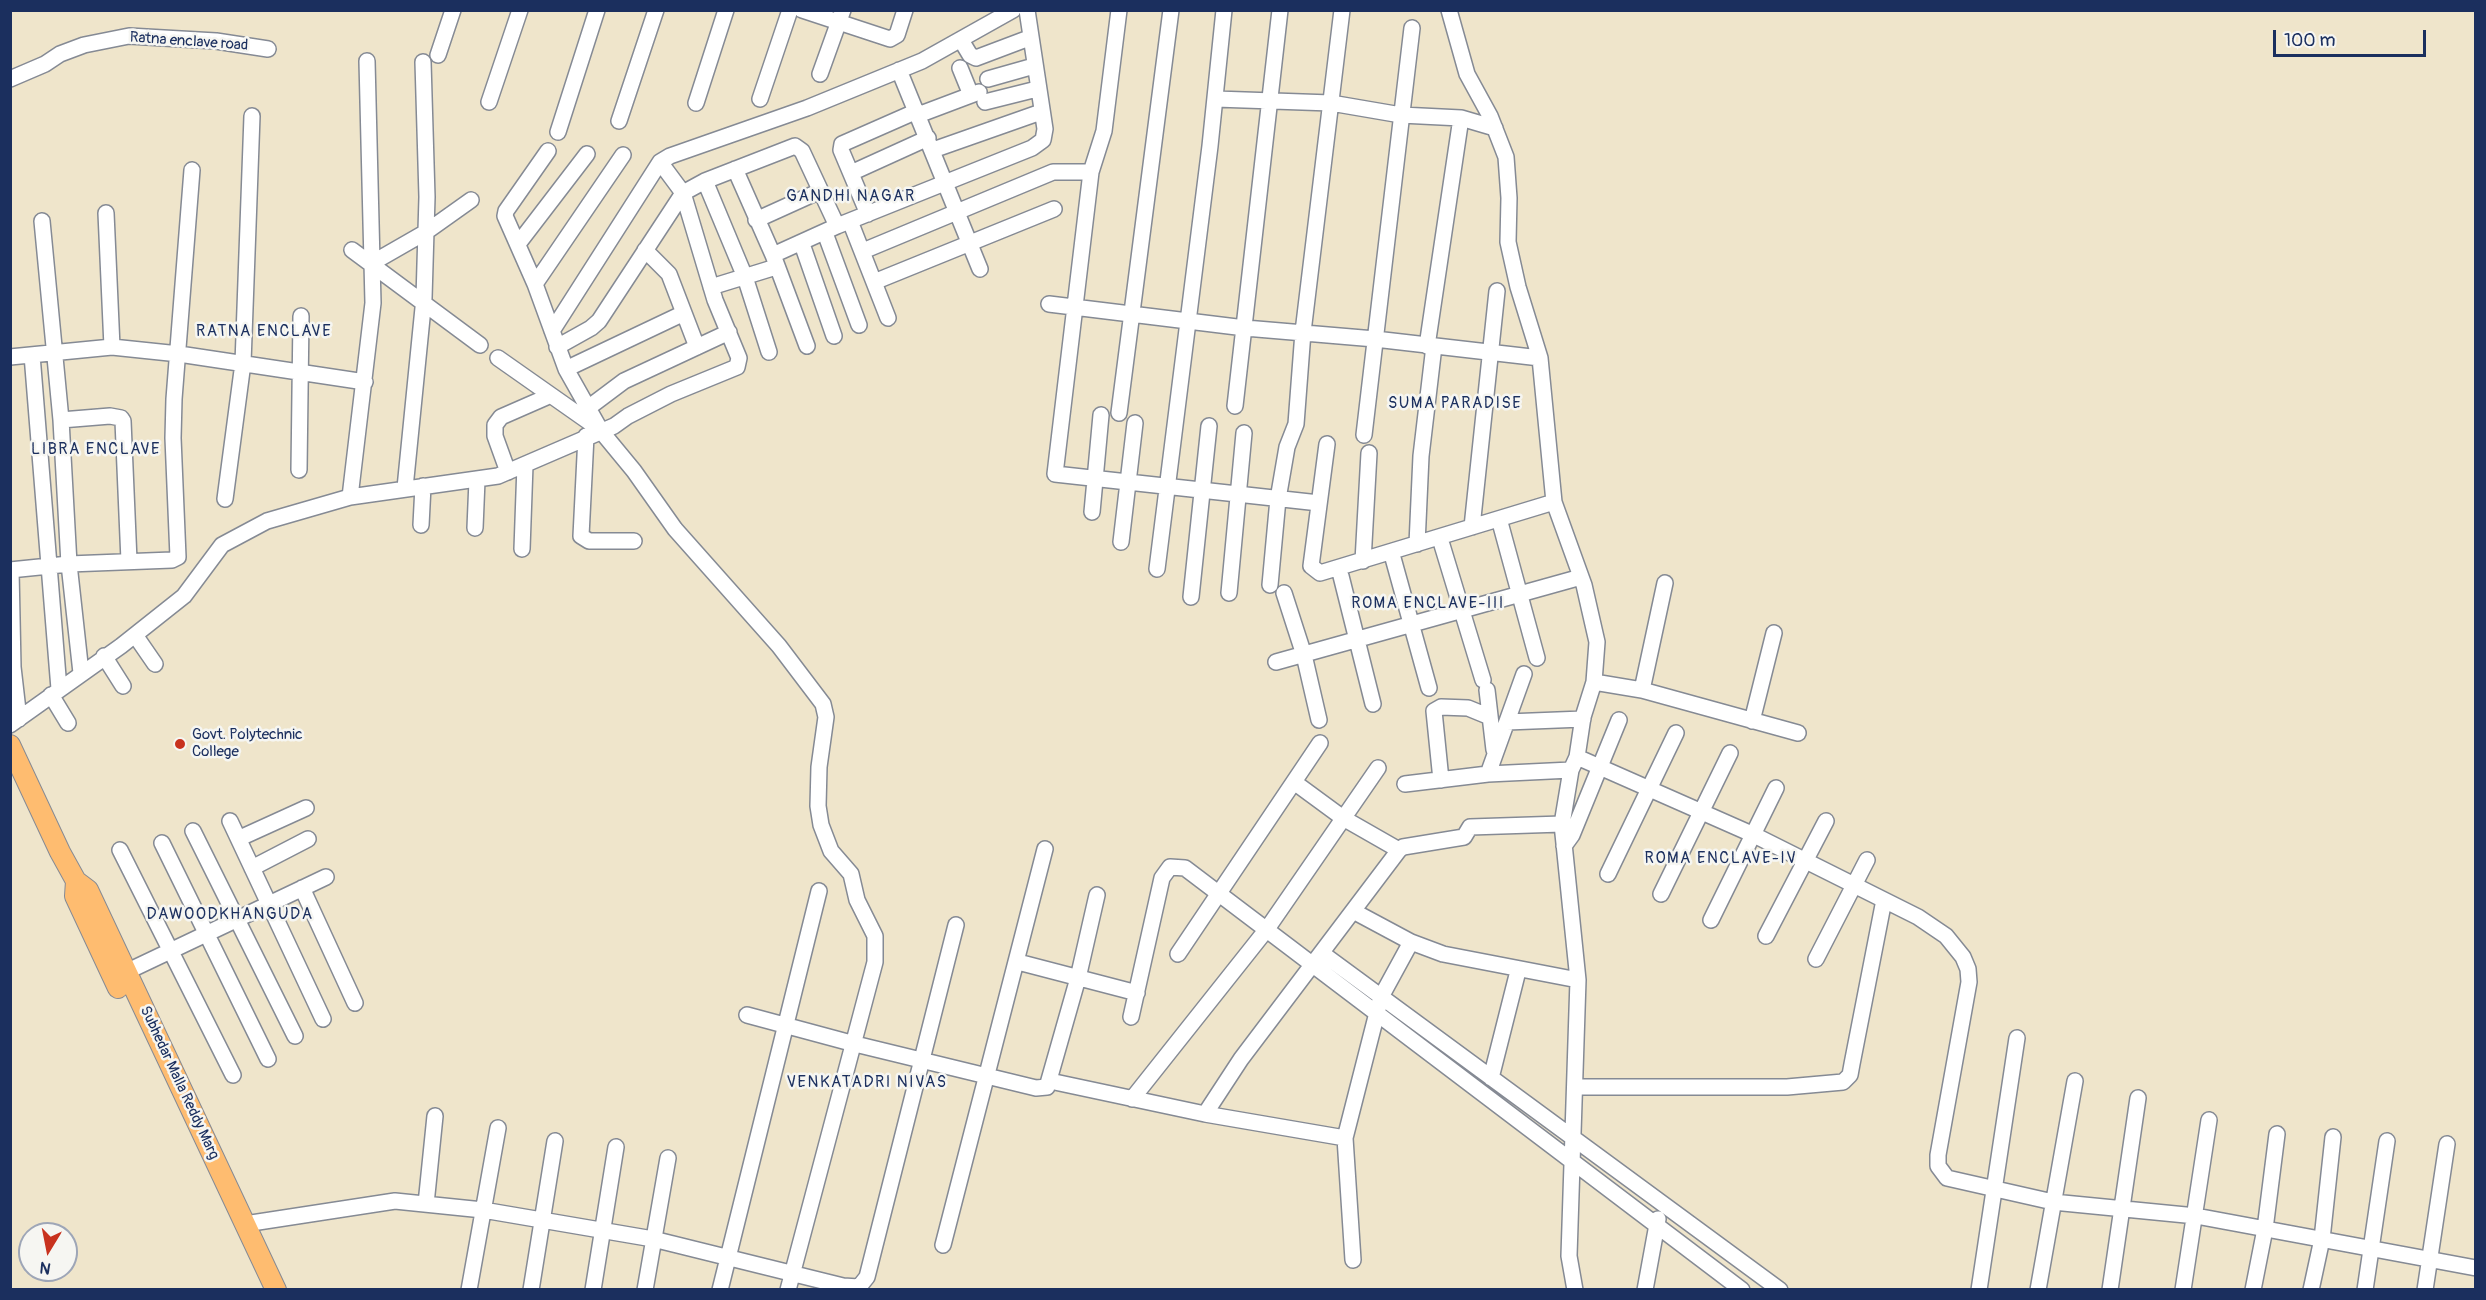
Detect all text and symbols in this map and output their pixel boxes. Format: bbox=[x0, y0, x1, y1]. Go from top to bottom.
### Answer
scale bar bbox=[2276, 18, 2429, 56]
street label: Ratna enclave road bbox=[129, 29, 249, 55]
text: 100 m bbox=[2284, 29, 2336, 52]
district label: GANDHI NAGAR bbox=[786, 187, 916, 207]
district label: RATNA ENCLAVE bbox=[196, 322, 332, 342]
district label: SUMA PARADISE bbox=[1388, 394, 1522, 414]
district label: LIBRA ENCLAVE bbox=[31, 440, 161, 460]
district label: ROMA ENCLAVE-III bbox=[1351, 594, 1505, 614]
place label: Govt. Polytechnic College bbox=[192, 726, 303, 761]
marker: Govt. Polytechnic College bbox=[173, 737, 187, 751]
district label: ROMA ENCLAVE-IV bbox=[1645, 849, 1797, 869]
district label: DAWOODKHANGUDA bbox=[146, 905, 314, 925]
street label: Subhedar Malla Reddy Marg bbox=[136, 1003, 222, 1163]
district label: VENKATADRI NIVAS bbox=[786, 1073, 948, 1093]
north arrow bbox=[18, 1222, 78, 1282]
text: N bbox=[38, 1257, 52, 1279]

